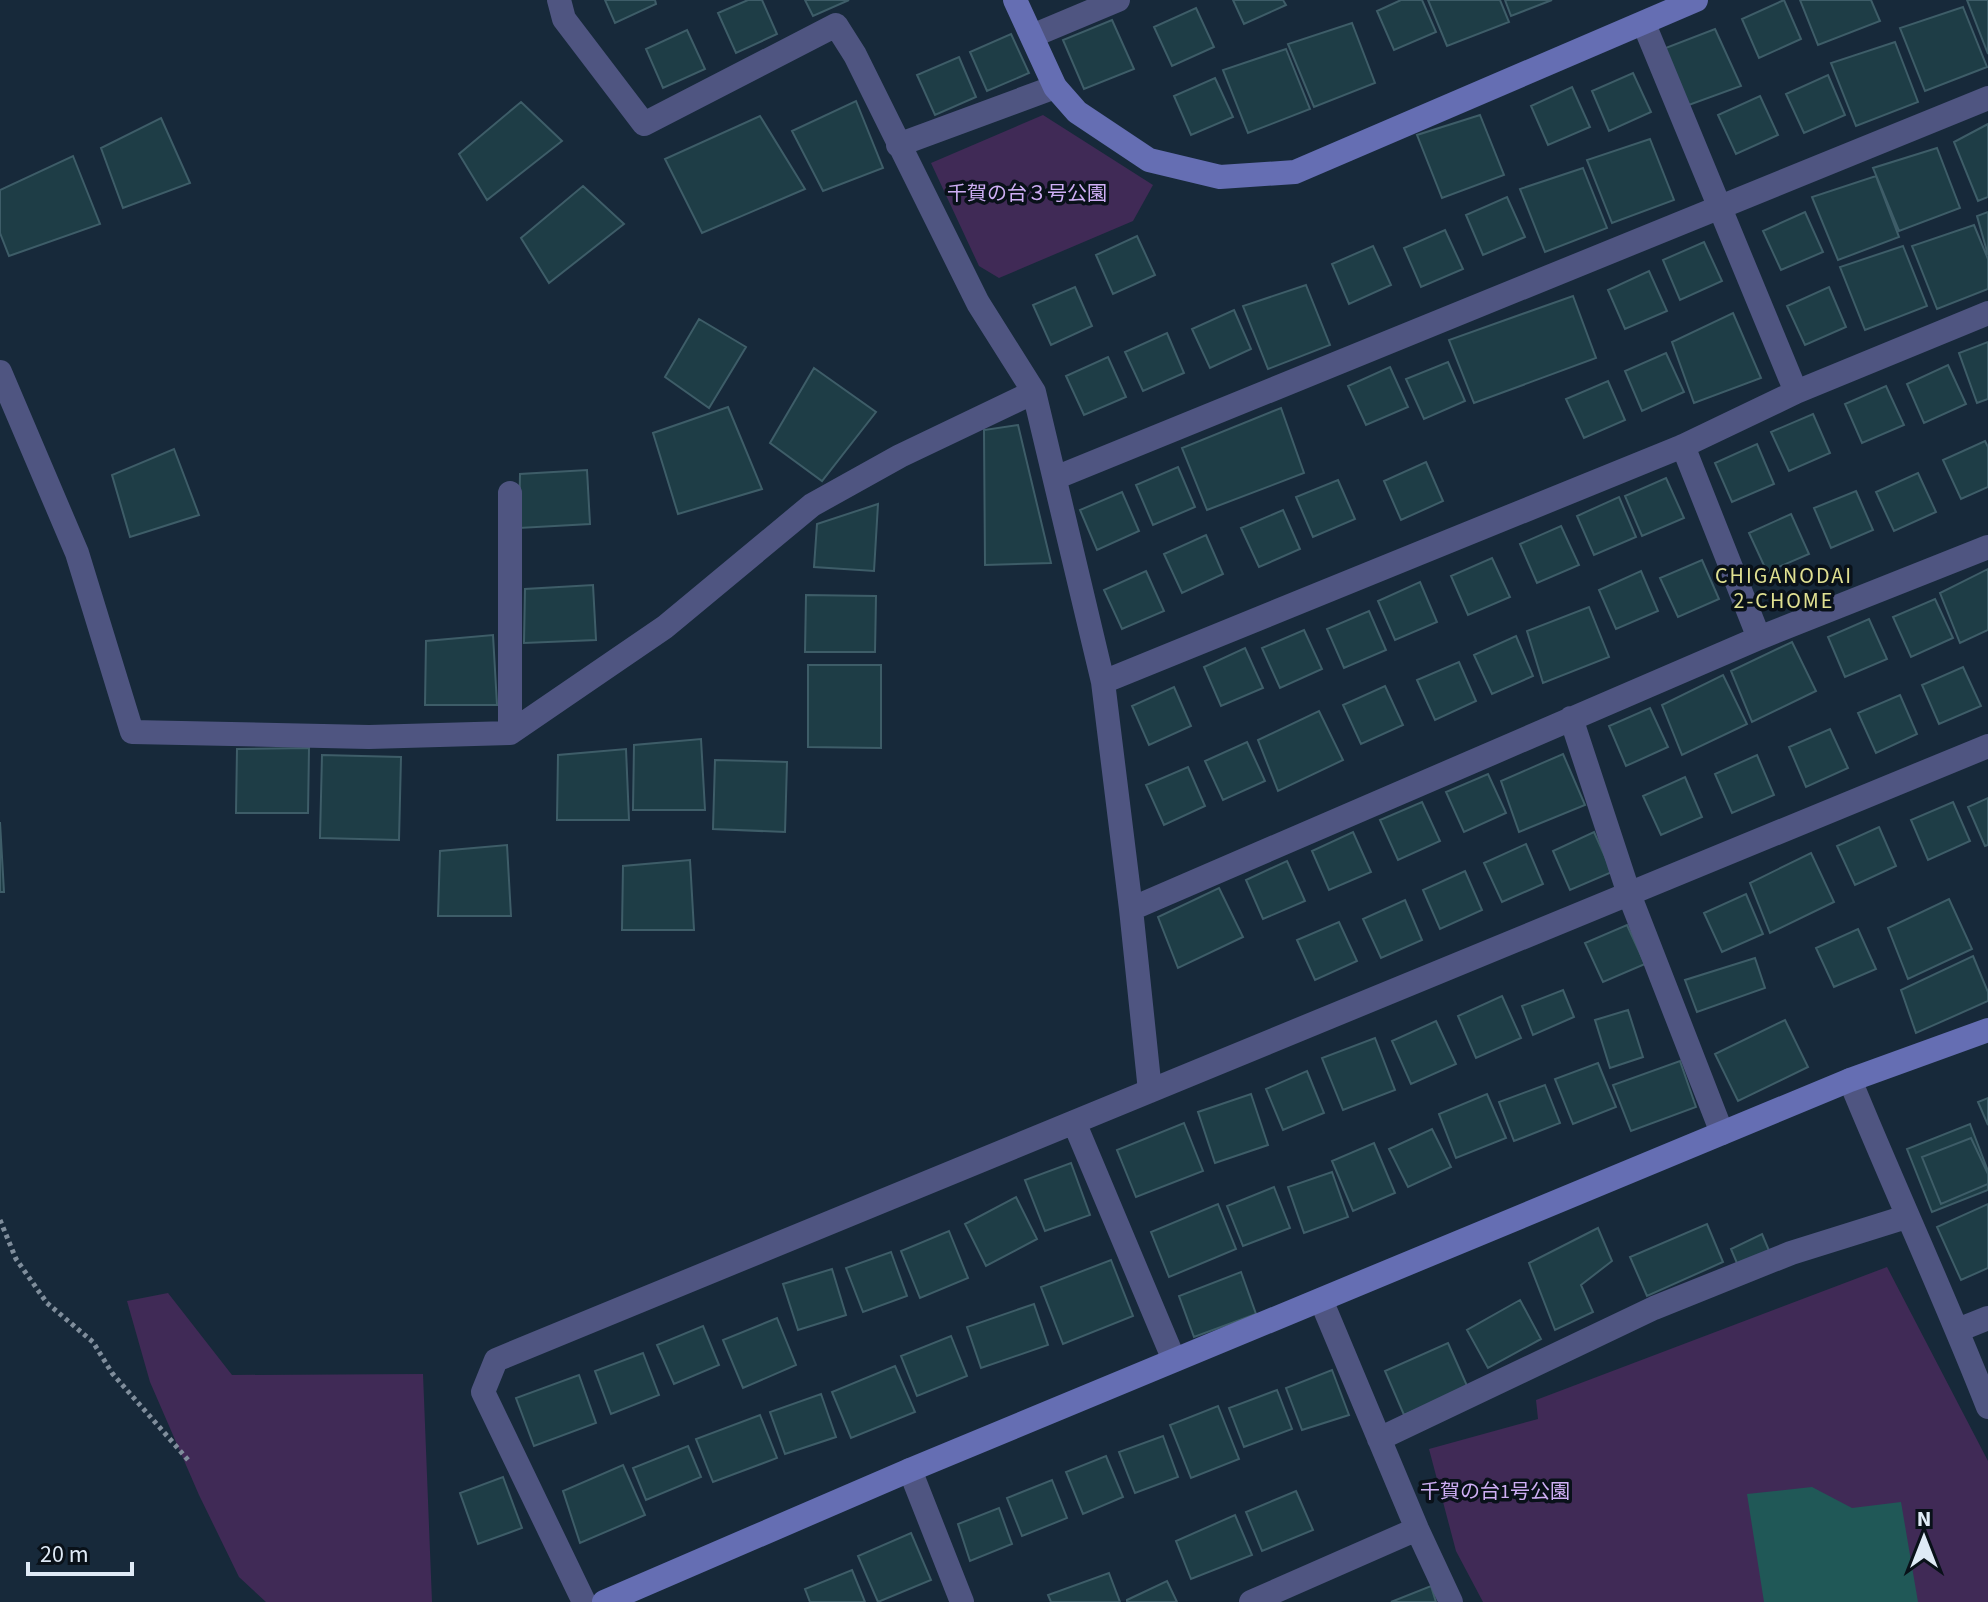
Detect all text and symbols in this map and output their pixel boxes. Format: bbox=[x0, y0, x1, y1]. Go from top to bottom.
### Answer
park label: 千賀の台３号公園 bbox=[947, 180, 1107, 208]
district label: CHIGANODAI 2-CHOME bbox=[1715, 560, 1853, 617]
park label: 千賀の台1号公園 bbox=[1420, 1478, 1570, 1506]
north arrow bbox=[1884, 1498, 1964, 1578]
text: N bbox=[1917, 1503, 1931, 1535]
scale bar bbox=[28, 1526, 132, 1576]
text: 20 m bbox=[40, 1537, 89, 1572]

